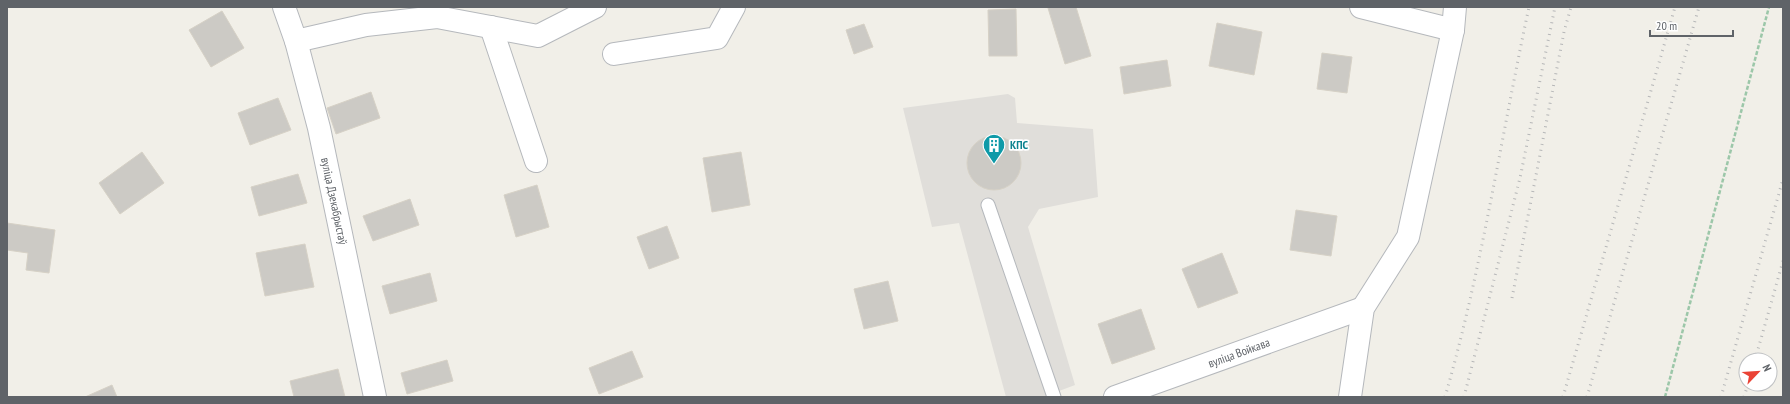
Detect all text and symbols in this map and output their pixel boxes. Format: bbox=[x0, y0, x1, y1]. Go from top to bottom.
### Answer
scale bar bbox=[1650, 12, 1733, 38]
text: 20 m bbox=[1656, 18, 1677, 33]
building icon: КПС bbox=[981, 132, 1007, 165]
place label: КПС bbox=[1010, 137, 1029, 152]
street label: вуліца Дзекабрыстаў bbox=[318, 156, 351, 246]
street label: вуліца Войкава bbox=[1206, 334, 1272, 371]
north arrow bbox=[1738, 352, 1778, 392]
text: N bbox=[1759, 362, 1775, 373]

